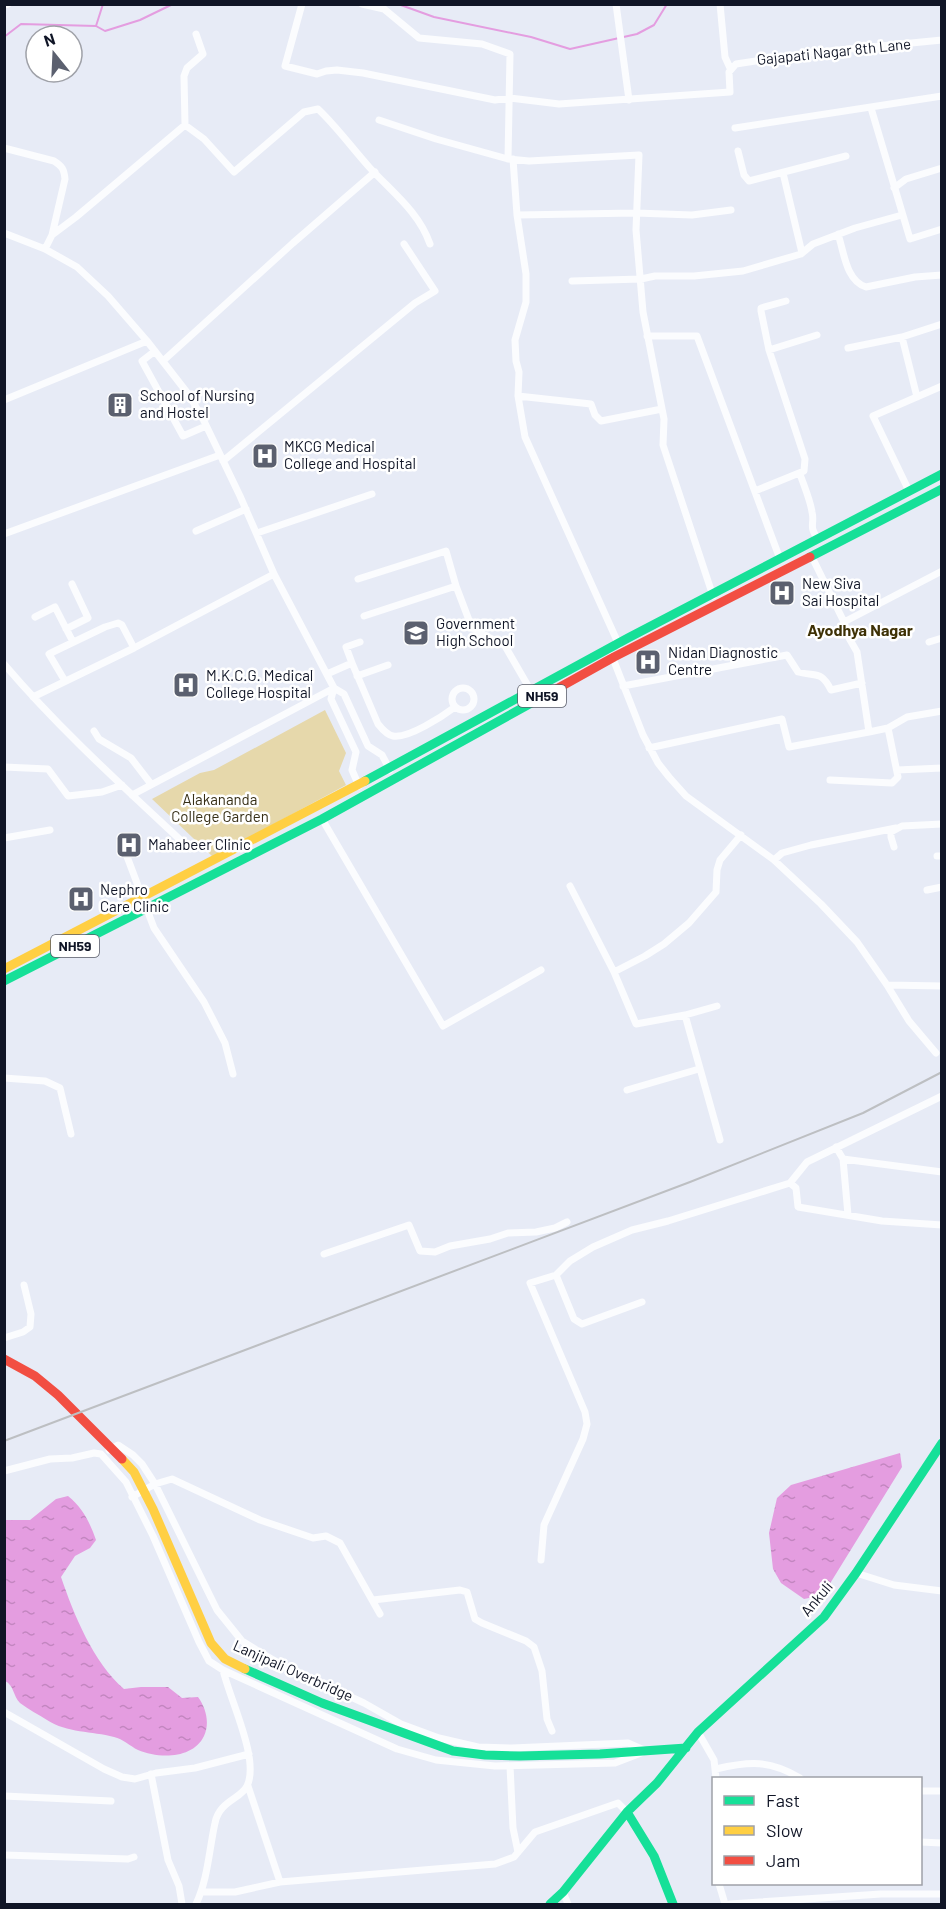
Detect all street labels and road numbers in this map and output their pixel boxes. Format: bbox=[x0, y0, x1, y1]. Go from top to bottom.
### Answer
street label: Gajapati Nagar 8th Lane bbox=[756, 34, 912, 68]
road number: NH59 bbox=[518, 685, 566, 707]
road number: NH59 bbox=[51, 935, 99, 957]
street label: Ankuli bbox=[796, 1577, 836, 1619]
street label: Lanjipali Overbridge bbox=[231, 1636, 356, 1705]

